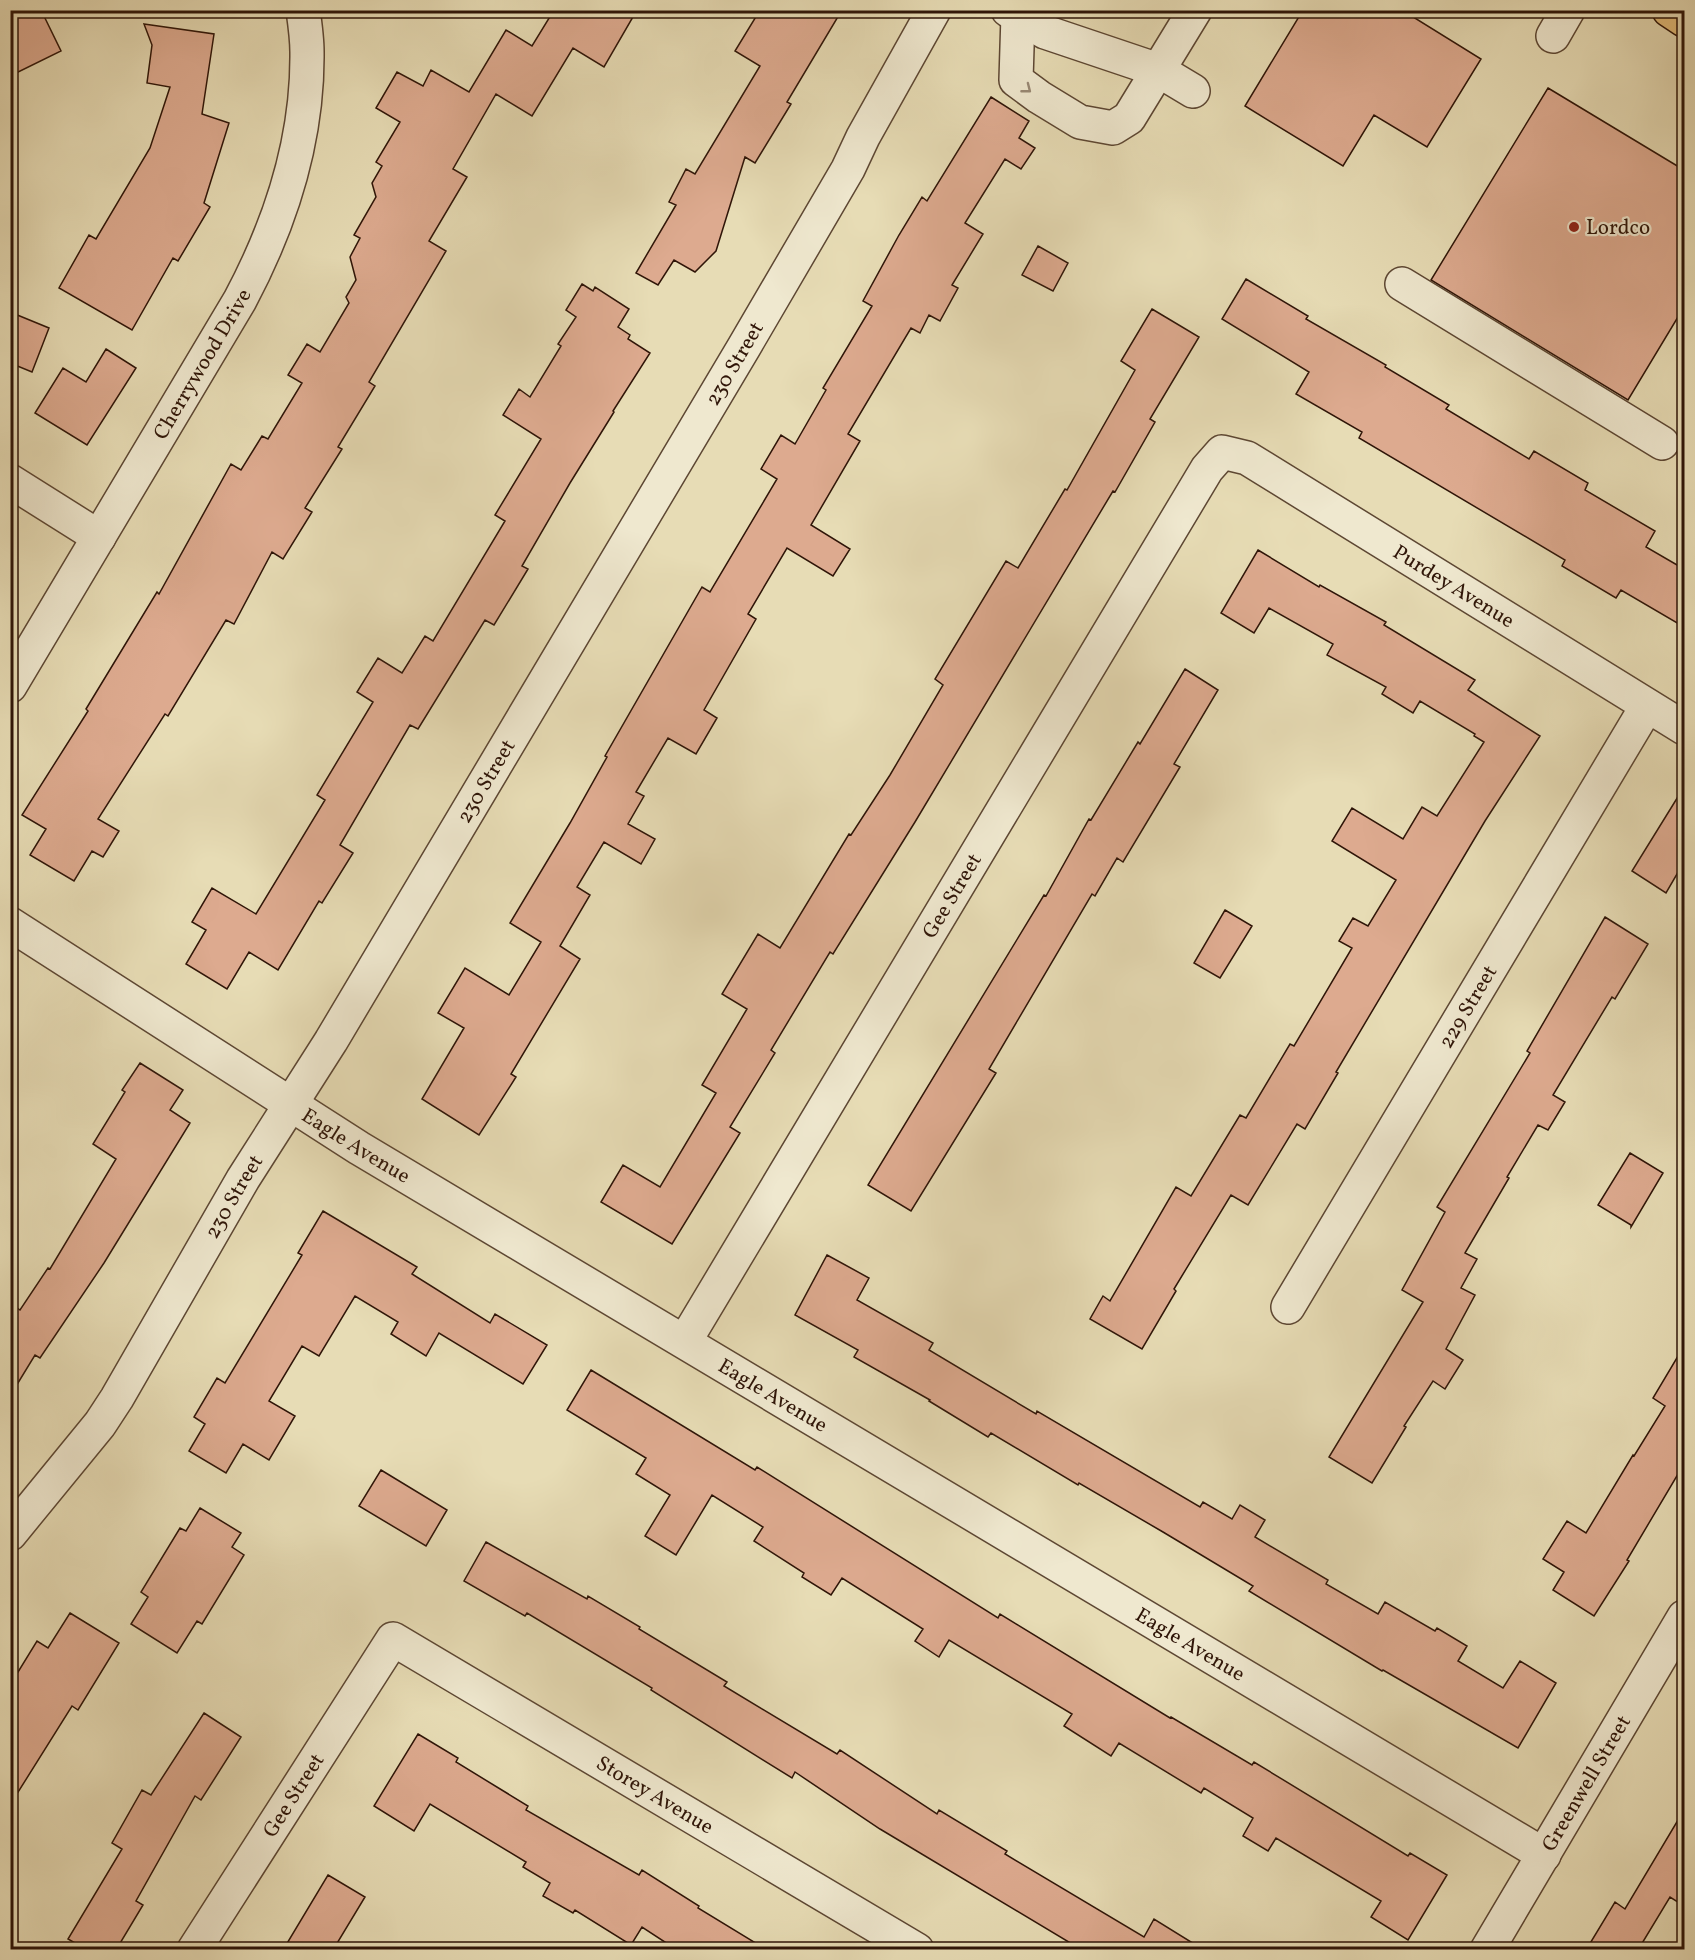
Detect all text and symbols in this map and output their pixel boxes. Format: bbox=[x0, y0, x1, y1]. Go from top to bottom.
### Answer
one-way arrow bbox=[1021, 81, 1032, 92]
place label: Lordco bbox=[1586, 214, 1650, 243]
marker: Lordco bbox=[1567, 220, 1581, 234]
street label: Cherrywood Drive bbox=[147, 284, 259, 446]
street label: 230 Street bbox=[699, 317, 772, 412]
street label: Purdey Avenue bbox=[1387, 539, 1520, 636]
street label: 230 Street bbox=[451, 734, 523, 829]
street label: Gee Street bbox=[916, 848, 990, 944]
street label: 229 Street bbox=[1433, 960, 1505, 1054]
street label: Eagle Avenue bbox=[295, 1102, 415, 1191]
street label: 230 Street bbox=[199, 1150, 271, 1244]
street label: Eagle Avenue bbox=[712, 1352, 833, 1440]
street label: Eagle Avenue bbox=[1130, 1601, 1250, 1689]
street label: Greenwell Street bbox=[1535, 1710, 1639, 1857]
street label: Gee Street bbox=[257, 1748, 332, 1843]
street label: Storey Avenue bbox=[590, 1750, 719, 1842]

